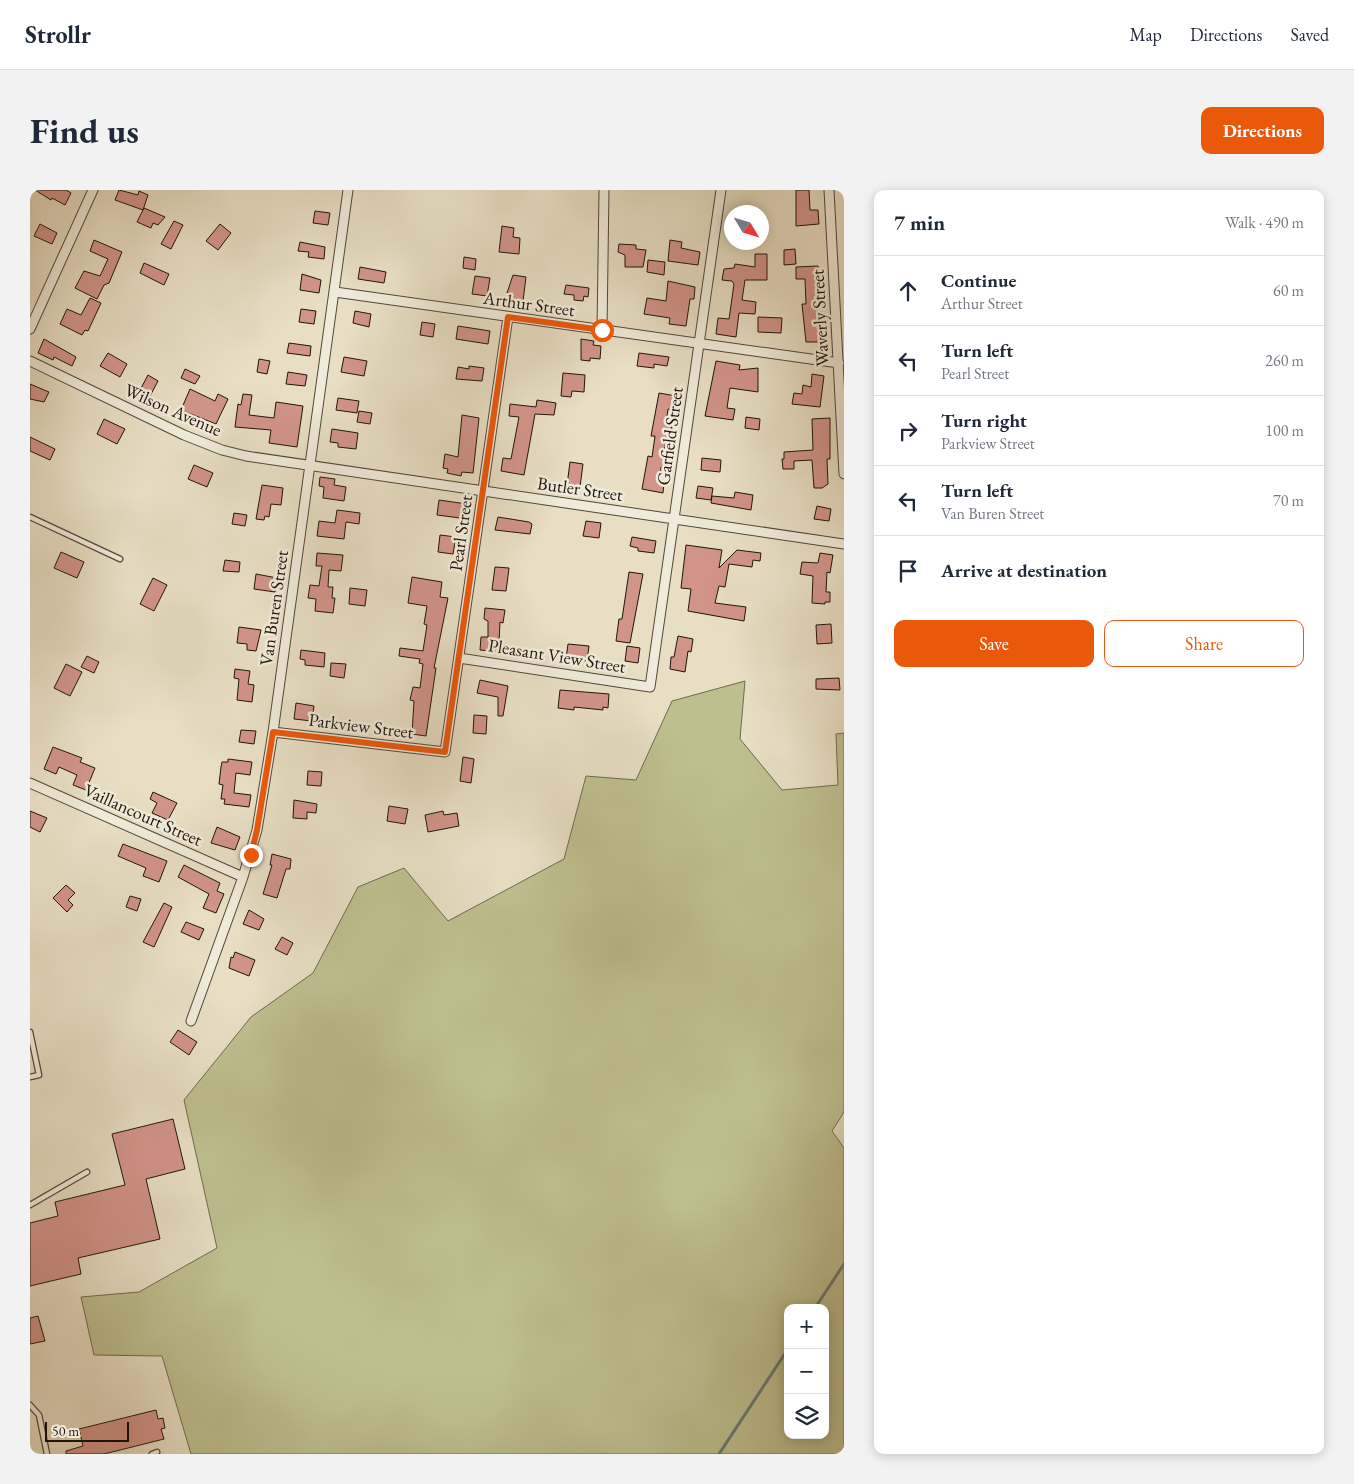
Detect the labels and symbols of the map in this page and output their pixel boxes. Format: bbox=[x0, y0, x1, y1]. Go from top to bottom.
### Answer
north arrow bbox=[724, 205, 769, 250]
street label: Waverly Street bbox=[805, 268, 834, 367]
street label: Arthur Street bbox=[481, 286, 577, 321]
route start bbox=[591, 319, 614, 342]
street label: Wilson Avenue bbox=[121, 378, 226, 441]
street label: Garfield Street bbox=[651, 385, 688, 487]
street label: Butler Street bbox=[536, 471, 625, 506]
street label: Pearl Street bbox=[444, 493, 477, 573]
street label: Van Buren Street bbox=[254, 548, 293, 667]
street label: Pleasant View Street bbox=[487, 633, 628, 678]
street label: Parkview Street bbox=[307, 708, 415, 743]
street label: Vaillancourt Street bbox=[80, 778, 206, 851]
route end bbox=[240, 844, 263, 867]
scale bar bbox=[45, 1419, 129, 1442]

